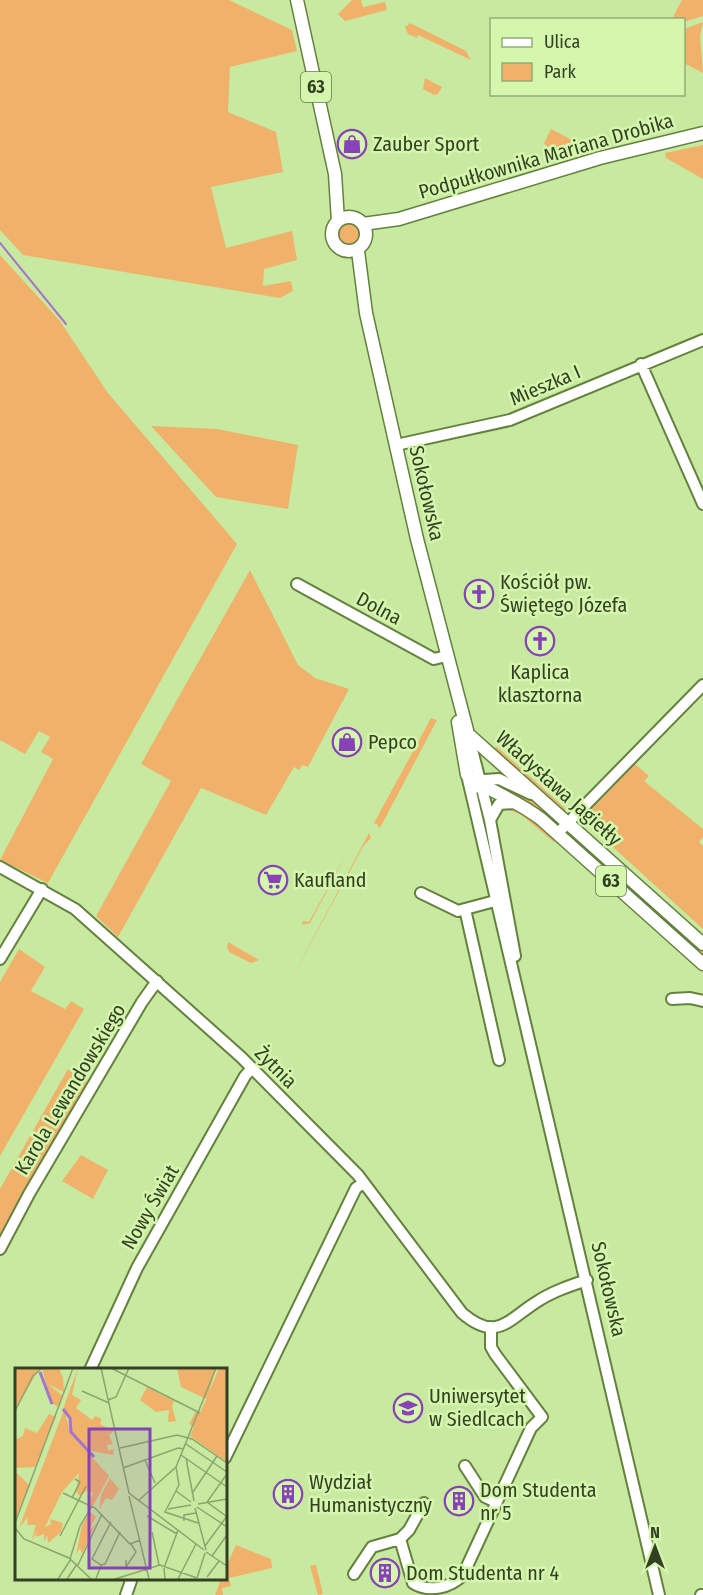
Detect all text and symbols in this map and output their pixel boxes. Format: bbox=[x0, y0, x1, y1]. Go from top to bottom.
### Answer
legend bbox=[490, 18, 685, 96]
text: Ulica bbox=[544, 31, 580, 53]
text: Park bbox=[544, 61, 577, 83]
road number: 63 bbox=[301, 72, 331, 102]
street label: Podpułkownika Mariana Drobika bbox=[416, 108, 676, 204]
shop icon: Zauber Sport bbox=[336, 128, 368, 160]
place label: Zauber Sport bbox=[373, 132, 480, 156]
street label: Mieszka I bbox=[506, 359, 584, 411]
street label: Sokołowska bbox=[404, 443, 450, 543]
place label: Kościół pw. Świętego Józefa bbox=[500, 570, 627, 617]
church icon: Kościół pw. Świętego Józefa bbox=[463, 578, 495, 610]
street label: Dolna bbox=[352, 586, 406, 630]
church icon: Kaplica klasztorna bbox=[524, 625, 556, 657]
place label: Kaplica klasztorna bbox=[498, 660, 582, 707]
street label: Władysława Jagiełły bbox=[491, 725, 627, 851]
shop icon: Pepco bbox=[331, 726, 363, 758]
place label: Pepco bbox=[368, 730, 417, 754]
supermarket icon: Kaufland bbox=[257, 864, 289, 896]
road number: 63 bbox=[596, 866, 626, 896]
place label: Kaufland bbox=[294, 868, 367, 892]
street label: Karola Lewandowskiego bbox=[9, 999, 131, 1179]
street label: Żytnia bbox=[250, 1041, 302, 1093]
street label: Nowy Świat bbox=[116, 1160, 184, 1254]
street label: Sokołowska bbox=[586, 1239, 632, 1339]
inset map bbox=[15, 1368, 226, 1580]
place label: Uniwersytet w Siedlcach bbox=[429, 1384, 526, 1431]
school or university icon: Uniwersytet w Siedlcach bbox=[392, 1392, 424, 1424]
place label: Wydział Humanistyczny bbox=[309, 1470, 432, 1517]
building icon: Wydział Humanistyczny bbox=[272, 1478, 304, 1510]
place label: Dom Studenta nr 5 bbox=[480, 1478, 596, 1525]
building icon: Dom Studenta nr 5 bbox=[443, 1485, 475, 1517]
north arrow bbox=[625, 1517, 685, 1577]
text: N bbox=[650, 1523, 660, 1542]
building icon: Dom Studenta nr 4 bbox=[369, 1557, 401, 1589]
place label: Dom Studenta nr 4 bbox=[406, 1561, 559, 1585]

